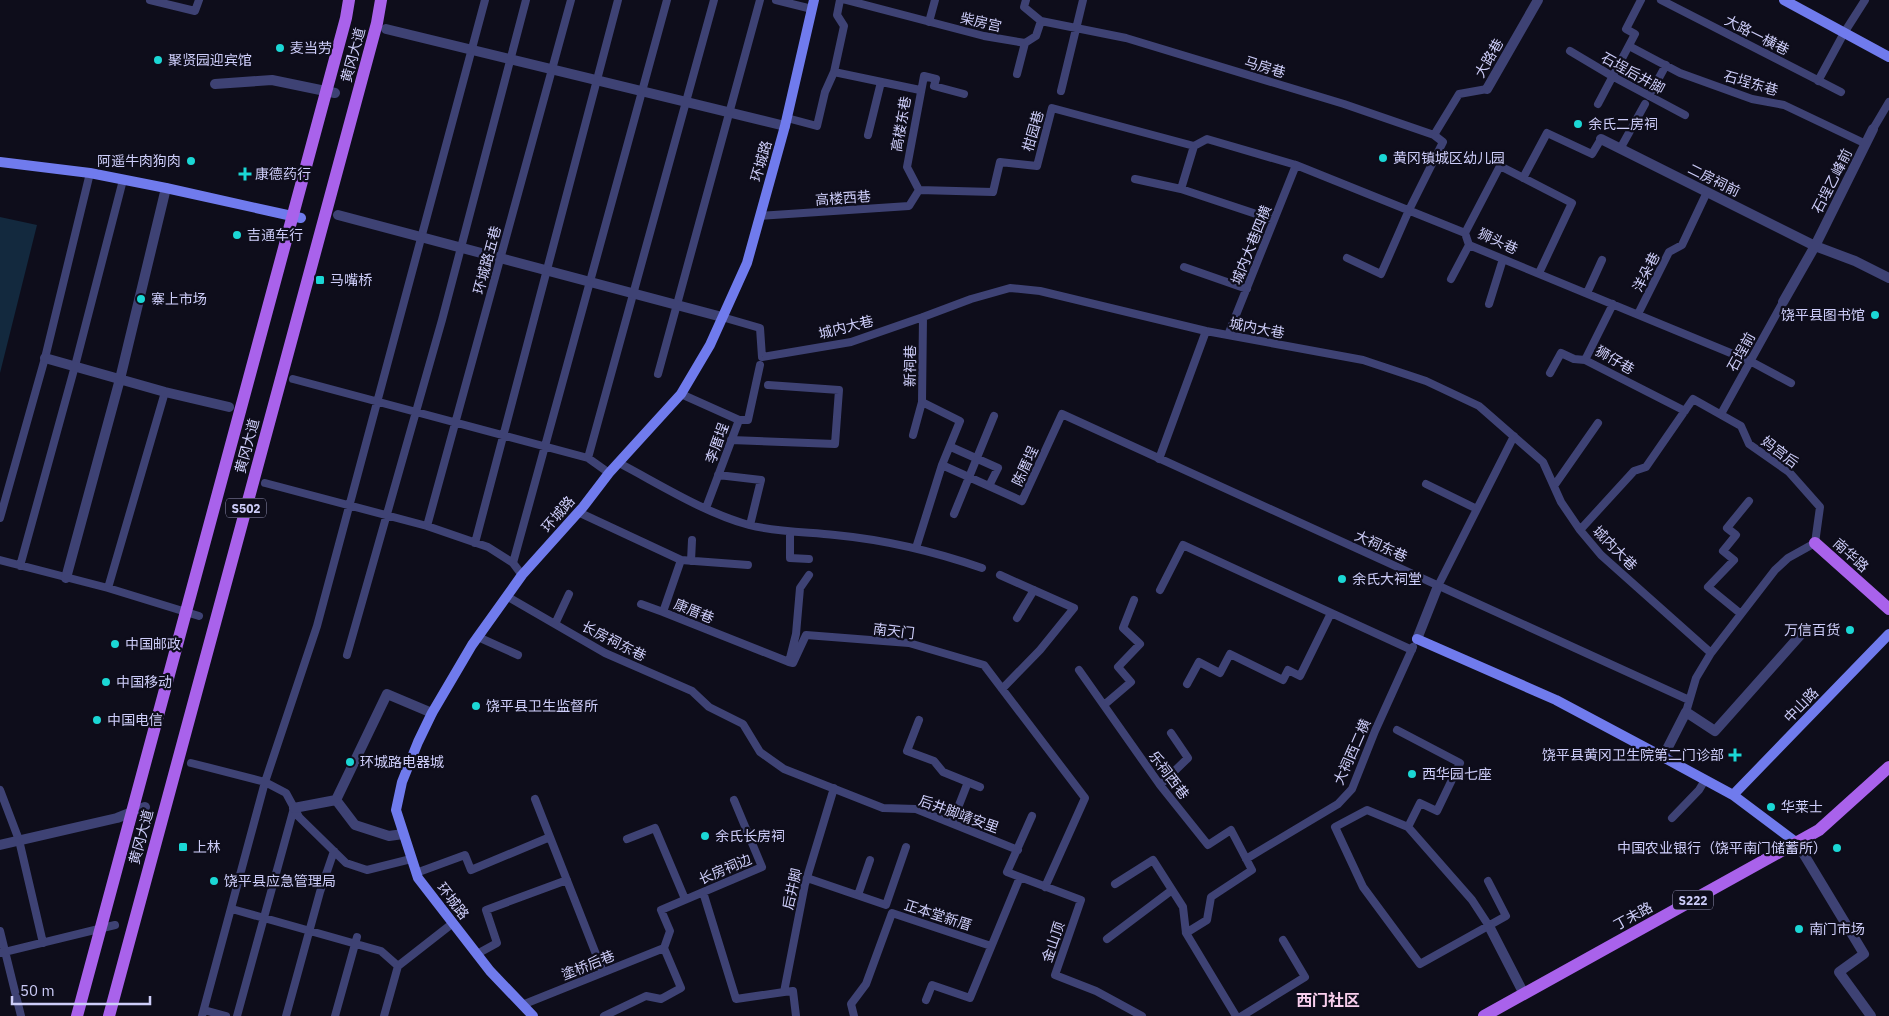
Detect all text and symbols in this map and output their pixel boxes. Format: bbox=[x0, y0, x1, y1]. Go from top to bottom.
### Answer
street label: 柴房宫 bbox=[959, 9, 1003, 35]
street label: 大路一横巷 bbox=[1722, 11, 1792, 59]
street label: 黄冈大道 bbox=[337, 26, 369, 84]
street label: 大路巷 bbox=[1471, 35, 1507, 81]
place label: 麦当劳 bbox=[290, 39, 332, 57]
marker: 麦当劳 bbox=[274, 42, 286, 54]
street label: 石埕后井脚 bbox=[1598, 48, 1668, 98]
place label: 聚贤园迎宾馆 bbox=[168, 51, 252, 69]
street label: 马房巷 bbox=[1242, 52, 1288, 82]
marker: 聚贤园迎宾馆 bbox=[152, 54, 164, 66]
street label: 石埕东巷 bbox=[1722, 67, 1780, 99]
street label: 高楼东巷 bbox=[887, 95, 915, 153]
street label: 柑园巷 bbox=[1019, 108, 1047, 154]
place label: 余氏二房祠 bbox=[1588, 115, 1658, 133]
marker: 余氏二房祠 bbox=[1572, 118, 1584, 130]
street label: 环城路 bbox=[747, 138, 775, 184]
street label: 石埕乙峰前 bbox=[1808, 146, 1856, 216]
place label: 黄冈镇城区幼儿园 bbox=[1393, 149, 1505, 167]
place label: 阿遥牛肉狗肉 bbox=[97, 152, 181, 170]
marker: 黄冈镇城区幼儿园 bbox=[1377, 152, 1389, 164]
marker: 阿遥牛肉狗肉 bbox=[185, 155, 197, 167]
street label: 二房祠前 bbox=[1685, 160, 1743, 200]
place label: 康德药行 bbox=[255, 165, 311, 183]
marker: 康德药行 bbox=[239, 168, 251, 180]
street label: 高楼西巷 bbox=[814, 187, 872, 209]
street label: 城内大巷四横 bbox=[1227, 202, 1275, 287]
street label: 环城路五巷 bbox=[469, 224, 505, 296]
street label: 狮头巷 bbox=[1475, 224, 1521, 258]
place label: 吉通车行 bbox=[247, 226, 303, 244]
marker: 吉通车行 bbox=[231, 229, 243, 241]
street label: 洋朵巷 bbox=[1628, 249, 1664, 295]
place label: 马嘴桥 bbox=[330, 271, 372, 289]
marker: 马嘴桥 bbox=[314, 274, 326, 286]
place label: 寨上市场 bbox=[151, 290, 207, 308]
marker: 寨上市场 bbox=[135, 293, 147, 305]
place label: 饶平县图书馆 bbox=[1781, 306, 1865, 324]
marker: 饶平县图书馆 bbox=[1869, 309, 1881, 321]
street label: 城内大巷 bbox=[817, 311, 875, 343]
street label: 城内大巷 bbox=[1228, 314, 1286, 342]
street label: 石埕前 bbox=[1723, 329, 1759, 375]
street label: 狮仔巷 bbox=[1592, 342, 1638, 378]
street label: 新祠巷 bbox=[901, 345, 919, 387]
street label: 黄冈大道 bbox=[231, 417, 263, 475]
street label: 李厝埕 bbox=[701, 420, 733, 466]
street label: 妈宫后 bbox=[1758, 432, 1802, 472]
street label: 陈厝埕 bbox=[1008, 443, 1042, 489]
street label: 环城路 bbox=[537, 492, 579, 536]
road number: S502 bbox=[226, 498, 266, 518]
street label: 城内大巷 bbox=[1589, 522, 1641, 574]
street label: 大祠东巷 bbox=[1352, 526, 1410, 566]
street label: 南华路 bbox=[1829, 534, 1873, 576]
place label: 余氏大祠堂 bbox=[1352, 570, 1422, 588]
marker: 余氏大祠堂 bbox=[1336, 573, 1348, 585]
street label: 康厝巷 bbox=[671, 595, 717, 627]
street label: 长房祠东巷 bbox=[579, 617, 649, 665]
street label: 南天门 bbox=[872, 620, 916, 642]
place label: 万信百货 bbox=[1784, 621, 1840, 639]
marker: 万信百货 bbox=[1844, 624, 1856, 636]
place label: 中国邮政 bbox=[125, 635, 181, 653]
marker: 中国邮政 bbox=[109, 638, 121, 650]
place label: 中国移动 bbox=[116, 673, 172, 691]
marker: 中国移动 bbox=[100, 676, 112, 688]
street label: 中山路 bbox=[1780, 684, 1822, 726]
place label: 饶平县卫生监督所 bbox=[486, 697, 598, 715]
marker: 饶平县卫生监督所 bbox=[470, 700, 482, 712]
place label: 中国电信 bbox=[107, 711, 163, 729]
marker: 中国电信 bbox=[91, 714, 103, 726]
street label: 大祠西二横 bbox=[1330, 715, 1375, 788]
place label: 饶平县黄冈卫生院第二门诊部 bbox=[1542, 746, 1724, 764]
street label: 乐祠西巷 bbox=[1145, 747, 1193, 803]
marker: 饶平县黄冈卫生院第二门诊部 bbox=[1728, 748, 1742, 762]
place label: 环城路电器城 bbox=[360, 753, 444, 771]
marker: 环城路电器城 bbox=[344, 756, 356, 768]
place label: 西华园七座 bbox=[1422, 765, 1492, 783]
marker: 西华园七座 bbox=[1406, 768, 1418, 780]
street label: 后井脚靖安里 bbox=[916, 791, 1002, 837]
place label: 华莱士 bbox=[1781, 798, 1823, 816]
marker: 华莱士 bbox=[1765, 801, 1777, 813]
street label: 黄冈大道 bbox=[125, 808, 157, 866]
place label: 余氏长房祠 bbox=[715, 827, 785, 845]
marker: 余氏长房祠 bbox=[699, 830, 711, 842]
place label: 上林 bbox=[193, 838, 221, 856]
place label: 中国农业银行（饶平南门储蓄所） bbox=[1617, 839, 1827, 857]
marker: 上林 bbox=[177, 841, 189, 853]
marker: 中国农业银行（饶平南门储蓄所） bbox=[1831, 842, 1843, 854]
street label: 长房祠边 bbox=[696, 850, 754, 888]
street label: 后井脚 bbox=[779, 867, 805, 911]
place label: 饶平县应急管理局 bbox=[224, 872, 336, 890]
marker: 饶平县应急管理局 bbox=[208, 875, 220, 887]
street label: 环城路 bbox=[433, 879, 473, 923]
road number: S222 bbox=[1673, 890, 1713, 910]
street label: 正本堂新厝 bbox=[902, 896, 974, 934]
street label: 丁未路 bbox=[1610, 898, 1656, 934]
street label: 金山顶 bbox=[1038, 919, 1068, 965]
place label: 南门市场 bbox=[1809, 920, 1865, 938]
marker: 南门市场 bbox=[1793, 923, 1805, 935]
street label: 塗桥后巷 bbox=[559, 946, 617, 984]
scale bar bbox=[12, 974, 150, 1006]
text: 50 m bbox=[20, 981, 55, 1000]
district label: 西门社区 bbox=[1296, 990, 1360, 1010]

